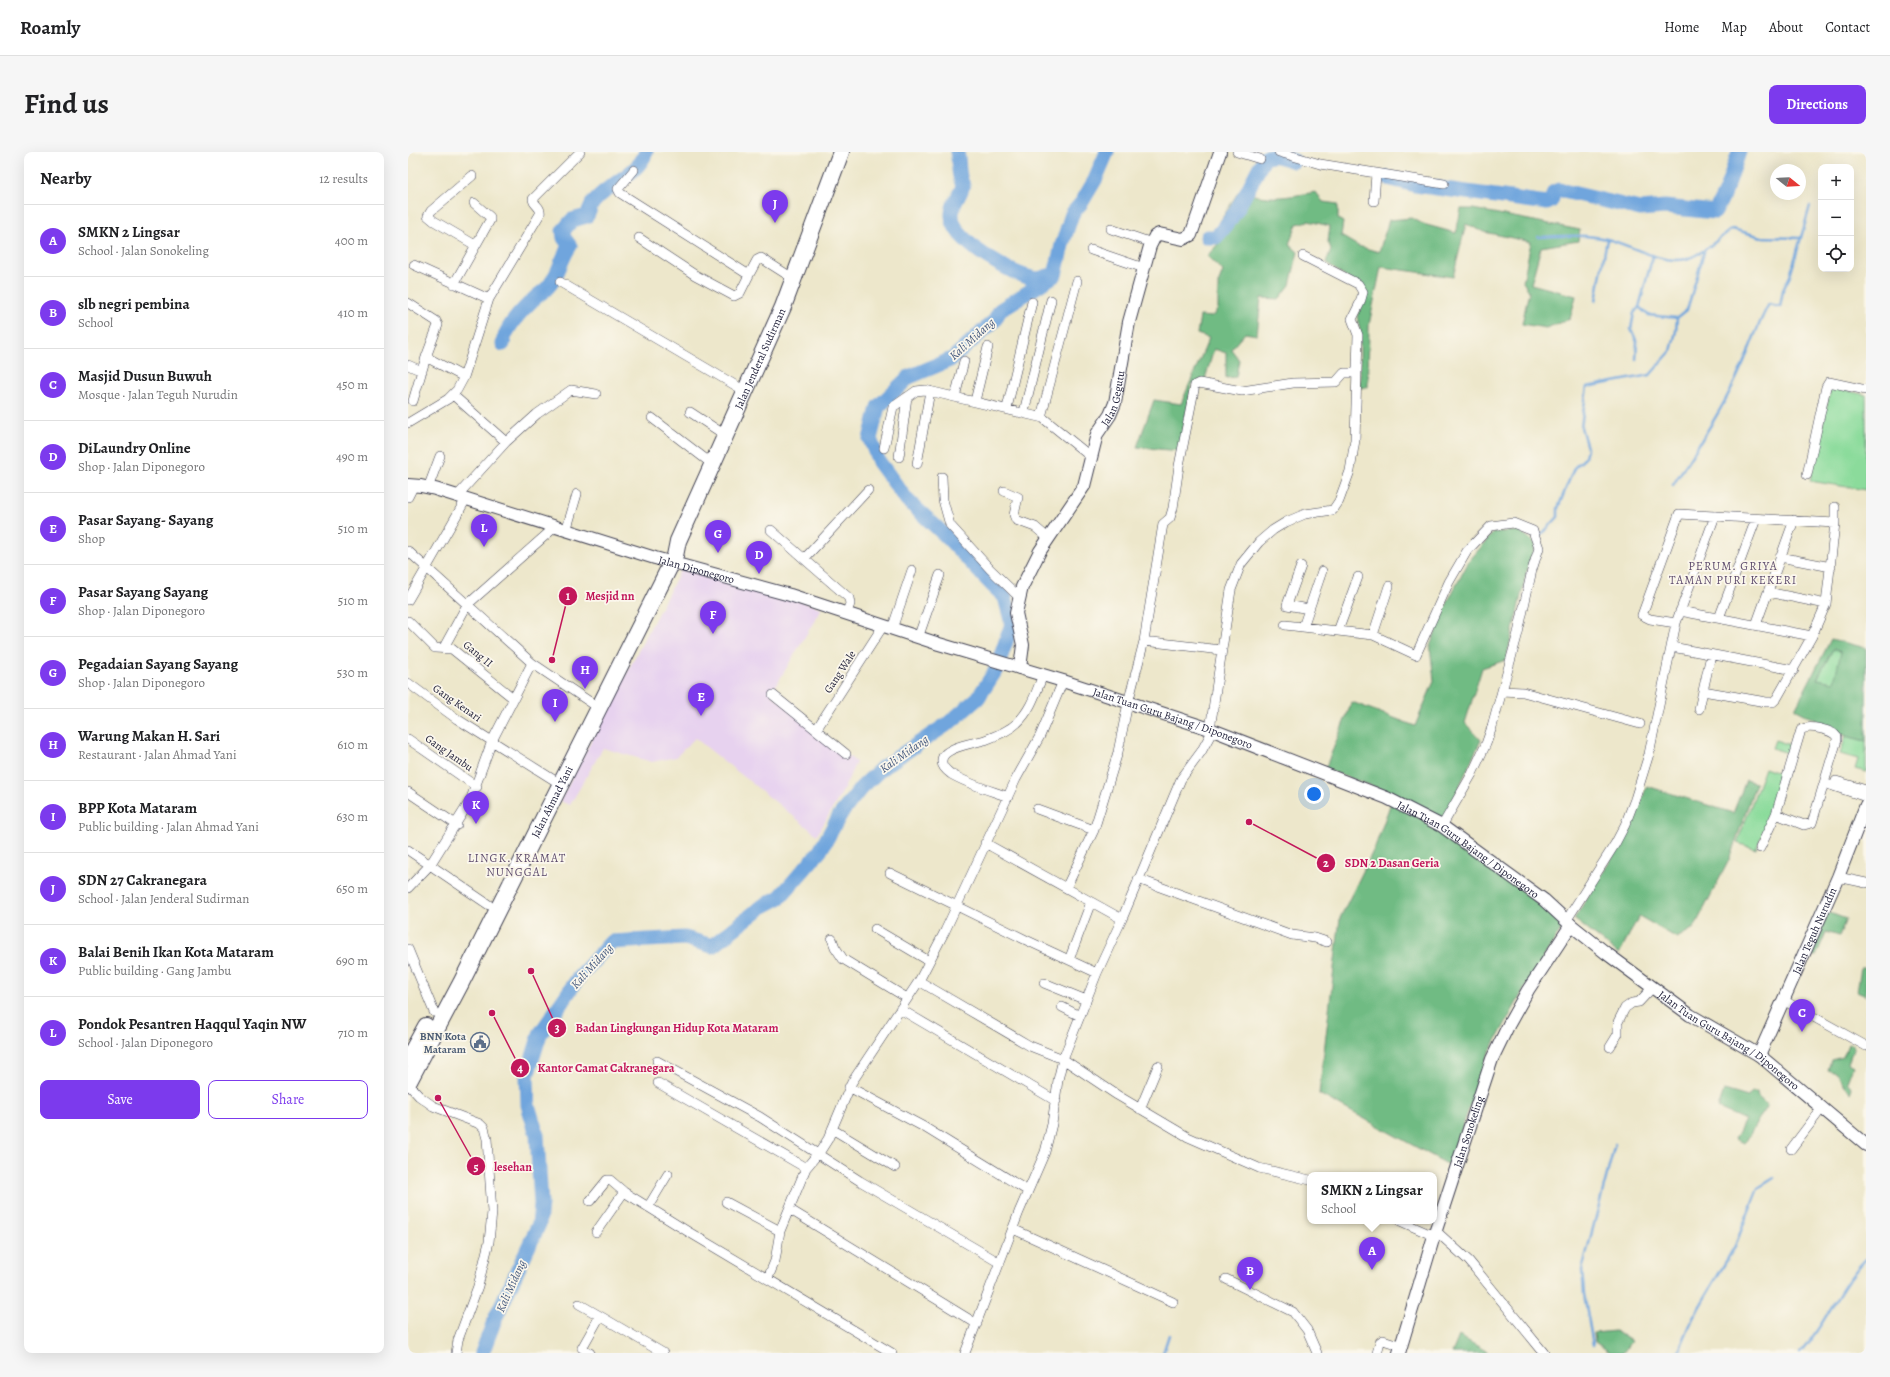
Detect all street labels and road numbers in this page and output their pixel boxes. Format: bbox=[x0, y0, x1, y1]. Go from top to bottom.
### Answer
street label: Jalan Jenderal Sudirman bbox=[731, 306, 789, 411]
street label: Jalan Gegutu bbox=[1097, 369, 1128, 429]
street label: Jalan Diponegoro bbox=[657, 552, 737, 587]
street label: Gang II bbox=[460, 637, 496, 671]
street label: Gang Wale bbox=[821, 648, 859, 696]
street label: Gang Kenari bbox=[430, 681, 484, 725]
street label: Jalan Tuan Guru Bajang / Diponegoro bbox=[1091, 684, 1255, 753]
street label: Gang Jambu bbox=[422, 731, 476, 775]
street label: Jalan Ahmad Yani bbox=[528, 763, 576, 840]
street label: Jalan Tuan Guru Bajang / Diponegoro bbox=[1395, 797, 1543, 902]
street label: Jalan Teguh Nurudin bbox=[1788, 885, 1840, 976]
street label: Jalan Tuan Guru Bajang / Diponegoro bbox=[1655, 987, 1803, 1094]
street label: Jalan Sonokeling bbox=[1449, 1093, 1487, 1169]

